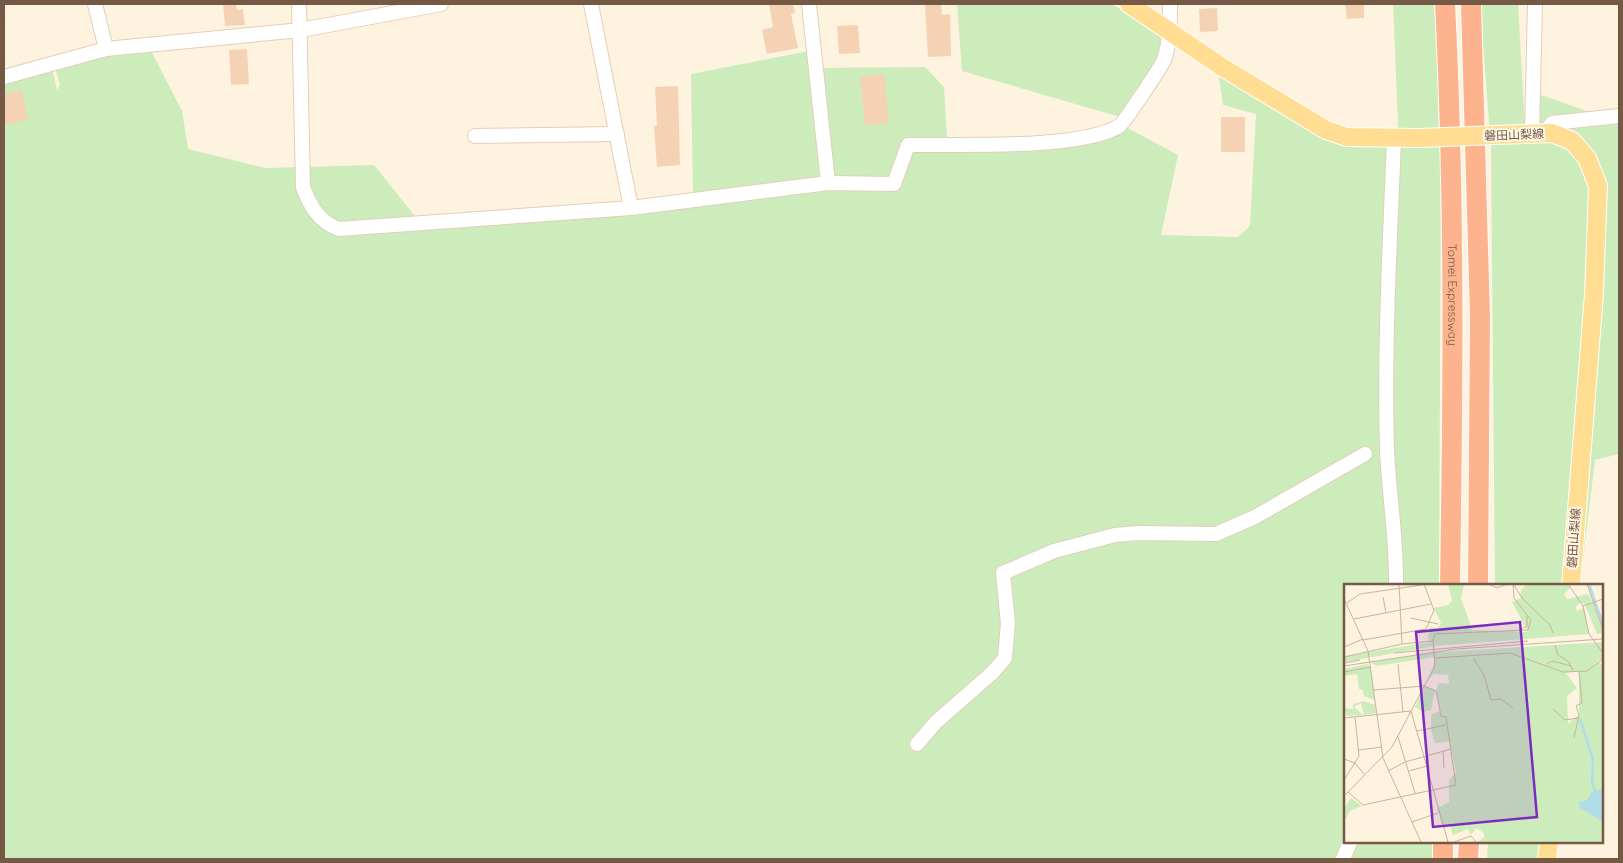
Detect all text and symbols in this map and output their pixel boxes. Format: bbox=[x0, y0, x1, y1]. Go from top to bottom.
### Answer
street label: 磐田山梨線 bbox=[1484, 126, 1544, 143]
street label: Tomei Expressway bbox=[1445, 244, 1460, 346]
street label: 磐田山梨線 bbox=[1564, 508, 1583, 568]
inset map bbox=[1344, 584, 1603, 843]

